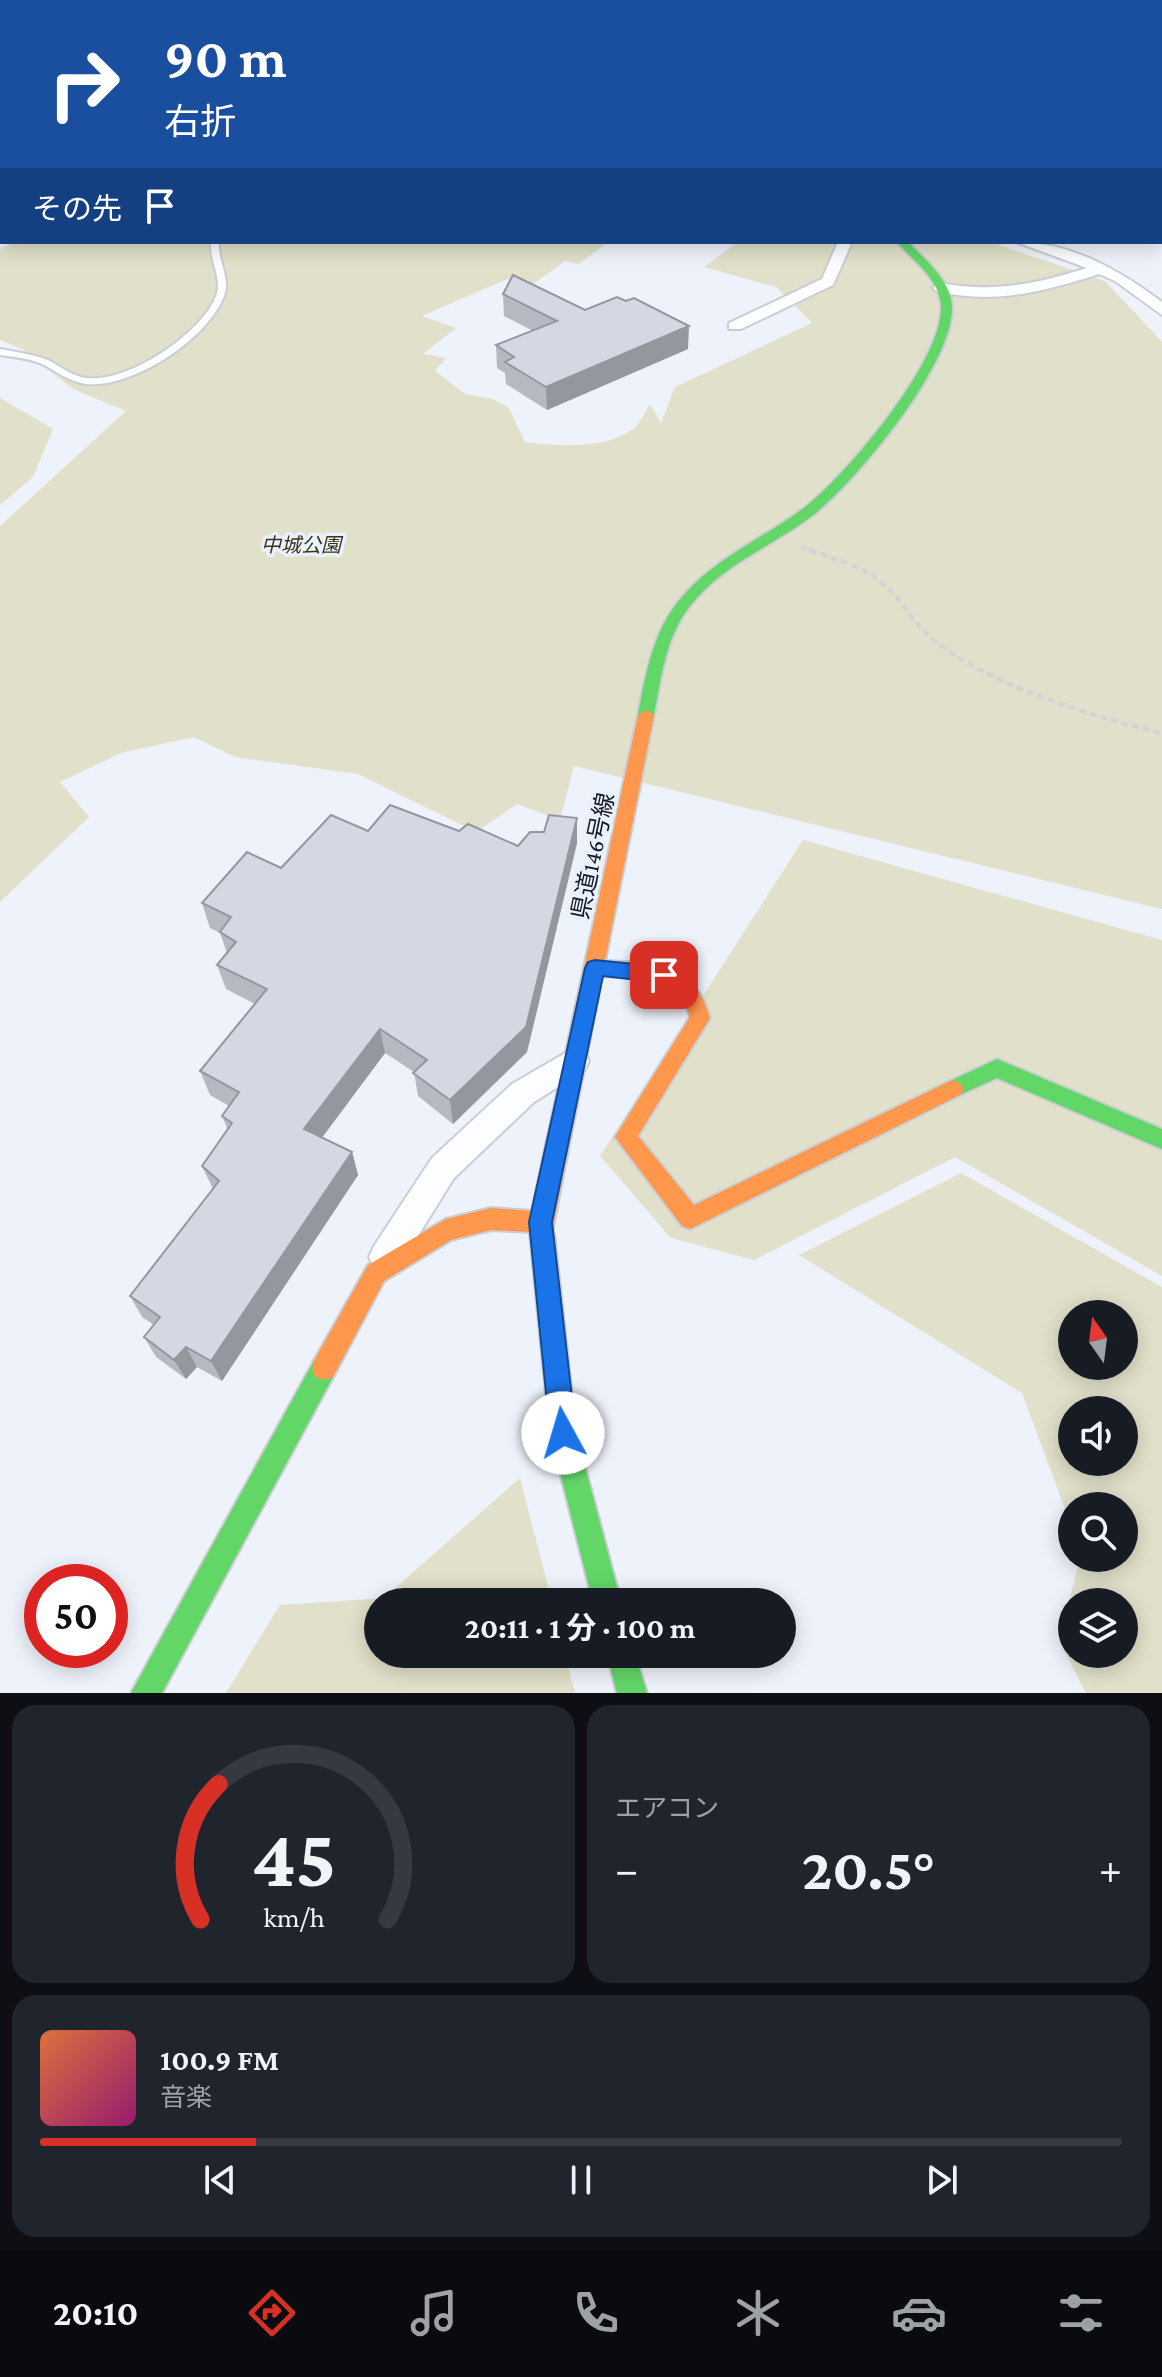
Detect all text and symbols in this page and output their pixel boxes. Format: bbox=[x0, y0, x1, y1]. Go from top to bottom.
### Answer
text: 90 m bbox=[164, 27, 287, 89]
icon: right bbox=[32, 32, 136, 136]
text: 右折 bbox=[164, 102, 236, 142]
icon: arrive bbox=[138, 184, 182, 228]
text: その先 bbox=[32, 192, 122, 225]
park label: 中城公園 bbox=[261, 534, 344, 556]
street label: 県道146号線 bbox=[566, 790, 619, 922]
pin bbox=[630, 941, 698, 1009]
icon: arrive bbox=[642, 953, 686, 997]
north arrow bbox=[1058, 1300, 1138, 1380]
map controls bbox=[1058, 1300, 1138, 1668]
position arrow bbox=[521, 1391, 605, 1475]
button: sound bbox=[1058, 1396, 1138, 1476]
button: search bbox=[1058, 1492, 1138, 1572]
speed limit sign: 50 bbox=[24, 1564, 128, 1668]
button: layers bbox=[1058, 1588, 1138, 1668]
text: 20:11 · 1 分 · 100 m bbox=[465, 1611, 695, 1644]
text: エアコン bbox=[615, 1794, 719, 1823]
text: 45 bbox=[251, 1811, 336, 1904]
text: 20.5° bbox=[802, 1835, 935, 1902]
text: − bbox=[615, 1845, 638, 1893]
text: + bbox=[1099, 1845, 1122, 1893]
text: km/h bbox=[263, 1901, 324, 1933]
text: 100.9 FM bbox=[160, 2043, 279, 2076]
text: 音楽 bbox=[160, 2083, 212, 2112]
icon: previous bbox=[198, 2158, 242, 2202]
icon: pause bbox=[559, 2158, 603, 2202]
icon: next bbox=[920, 2158, 964, 2202]
icon: directions bbox=[244, 2285, 300, 2341]
icon: music bbox=[406, 2285, 462, 2341]
icon: phone bbox=[568, 2285, 624, 2341]
icon: climate bbox=[730, 2285, 786, 2341]
icon: car bbox=[891, 2285, 947, 2341]
icon: filters bbox=[1053, 2285, 1109, 2341]
text: 20:10 bbox=[53, 2293, 138, 2333]

